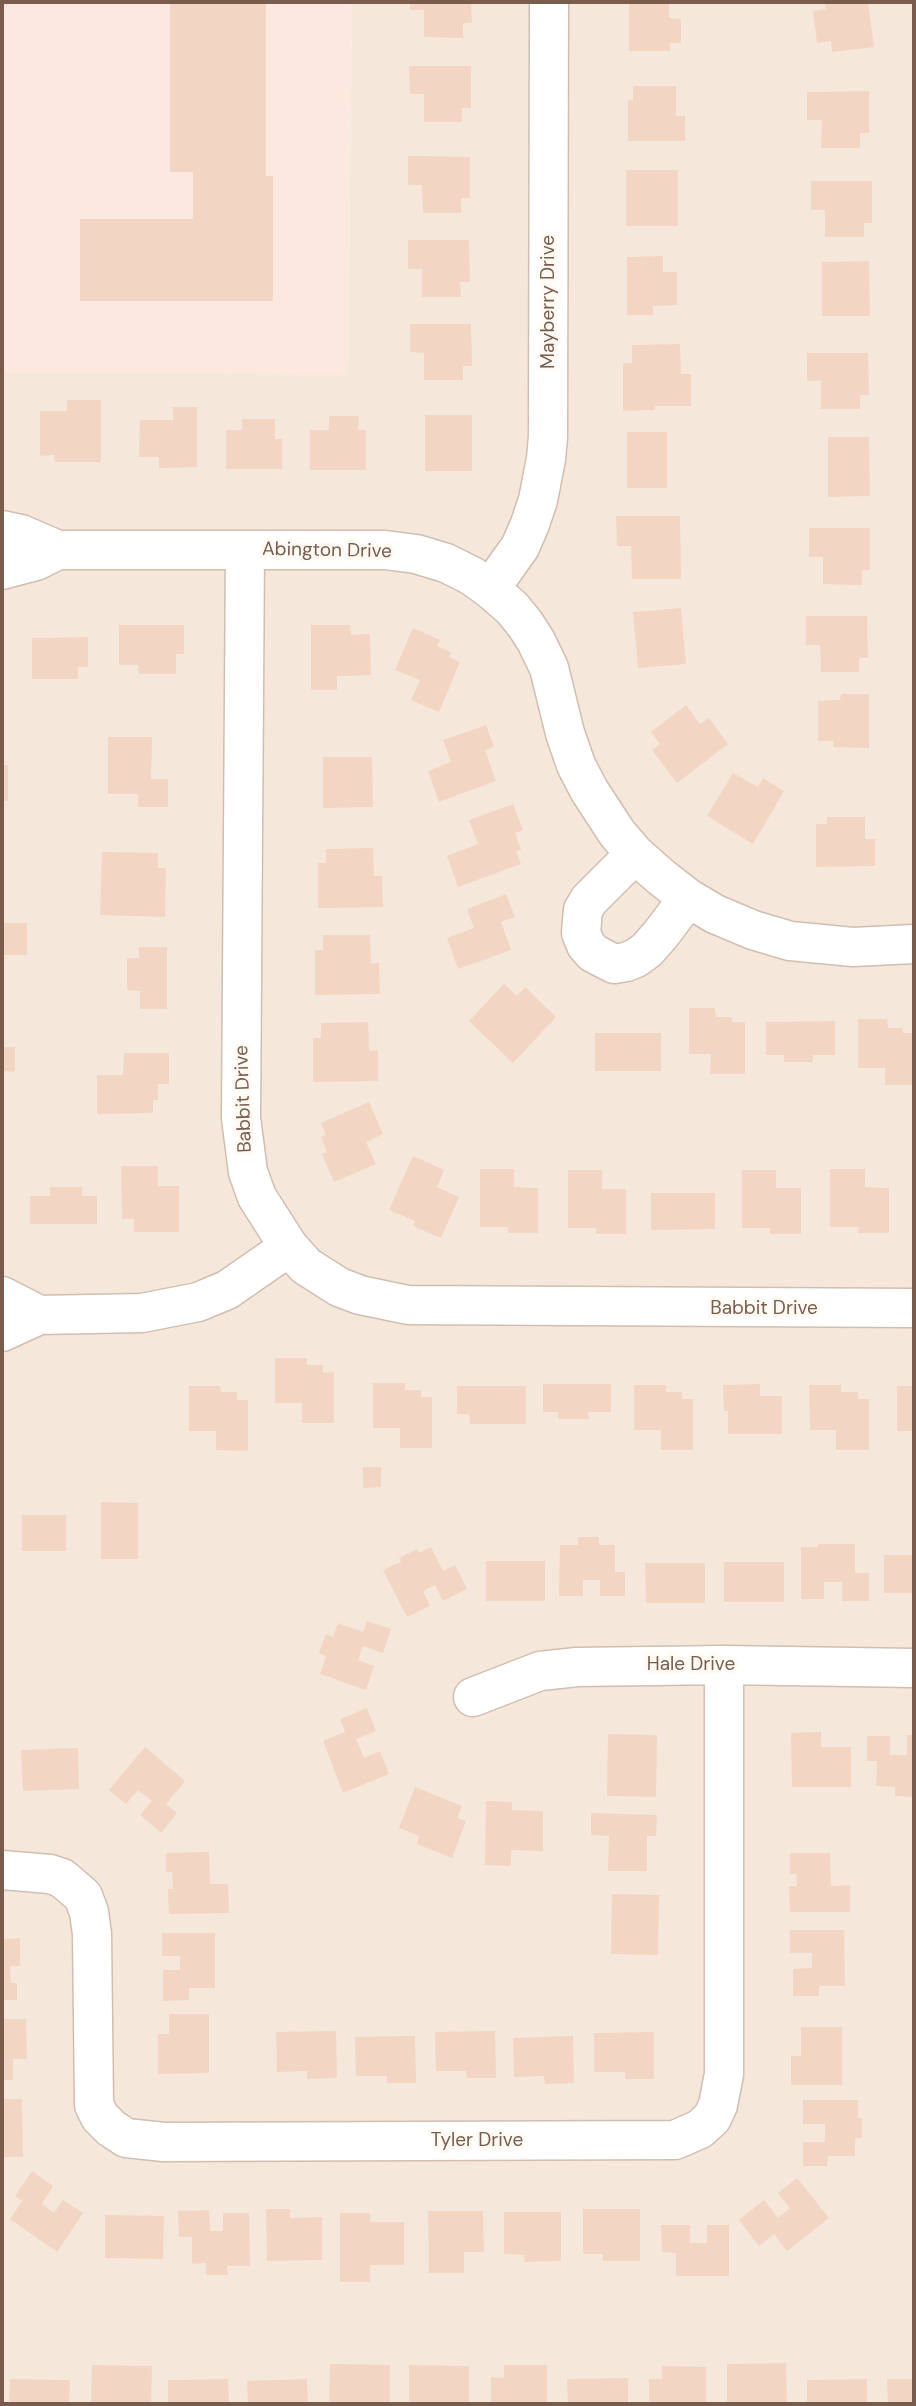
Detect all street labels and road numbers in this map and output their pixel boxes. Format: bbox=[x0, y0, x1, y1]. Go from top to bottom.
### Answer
street label: Mayberry Drive bbox=[538, 235, 560, 369]
street label: Abington Drive bbox=[262, 538, 392, 564]
street label: Babbit Drive bbox=[231, 1045, 257, 1153]
street label: Babbit Drive bbox=[710, 1298, 818, 1320]
street label: Hale Drive bbox=[647, 1654, 735, 1676]
street label: Tyler Drive bbox=[431, 2130, 523, 2152]

